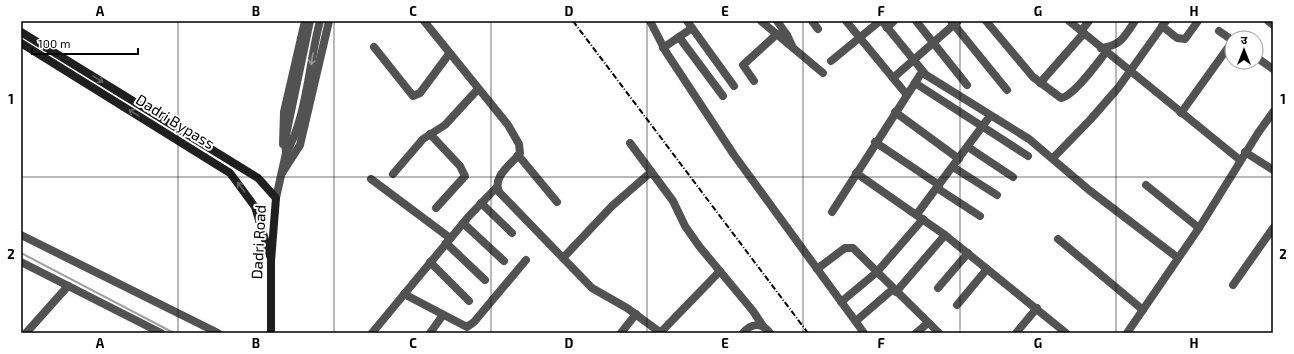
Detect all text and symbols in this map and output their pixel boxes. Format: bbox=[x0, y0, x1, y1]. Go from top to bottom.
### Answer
text: A bbox=[96, 3, 105, 19]
text: B bbox=[252, 3, 260, 19]
text: C bbox=[409, 3, 417, 19]
text: D bbox=[565, 3, 574, 19]
text: E bbox=[721, 3, 729, 19]
text: F bbox=[877, 3, 885, 19]
text: G bbox=[1034, 3, 1042, 19]
text: H bbox=[1190, 3, 1199, 19]
scale bar bbox=[32, 30, 138, 56]
north arrow bbox=[1224, 30, 1264, 70]
text: उ bbox=[1241, 33, 1248, 46]
text: 100 m bbox=[38, 36, 70, 50]
one-way arrow bbox=[308, 52, 316, 65]
one-way arrow bbox=[92, 75, 103, 83]
street label: Dadri Bypass bbox=[133, 90, 218, 152]
text: 1 bbox=[8, 91, 14, 107]
text: 1 bbox=[1280, 91, 1286, 107]
one-way arrow bbox=[129, 109, 140, 118]
one-way arrow bbox=[237, 181, 245, 192]
street label: Dadri Road bbox=[247, 204, 269, 280]
text: 2 bbox=[7, 246, 15, 262]
text: 2 bbox=[1279, 246, 1287, 262]
text: A bbox=[96, 335, 105, 351]
text: B bbox=[252, 335, 260, 351]
text: C bbox=[409, 335, 417, 351]
text: D bbox=[565, 335, 574, 351]
text: E bbox=[721, 335, 729, 351]
text: F bbox=[877, 335, 885, 351]
text: G bbox=[1034, 335, 1042, 351]
text: H bbox=[1190, 335, 1199, 351]

